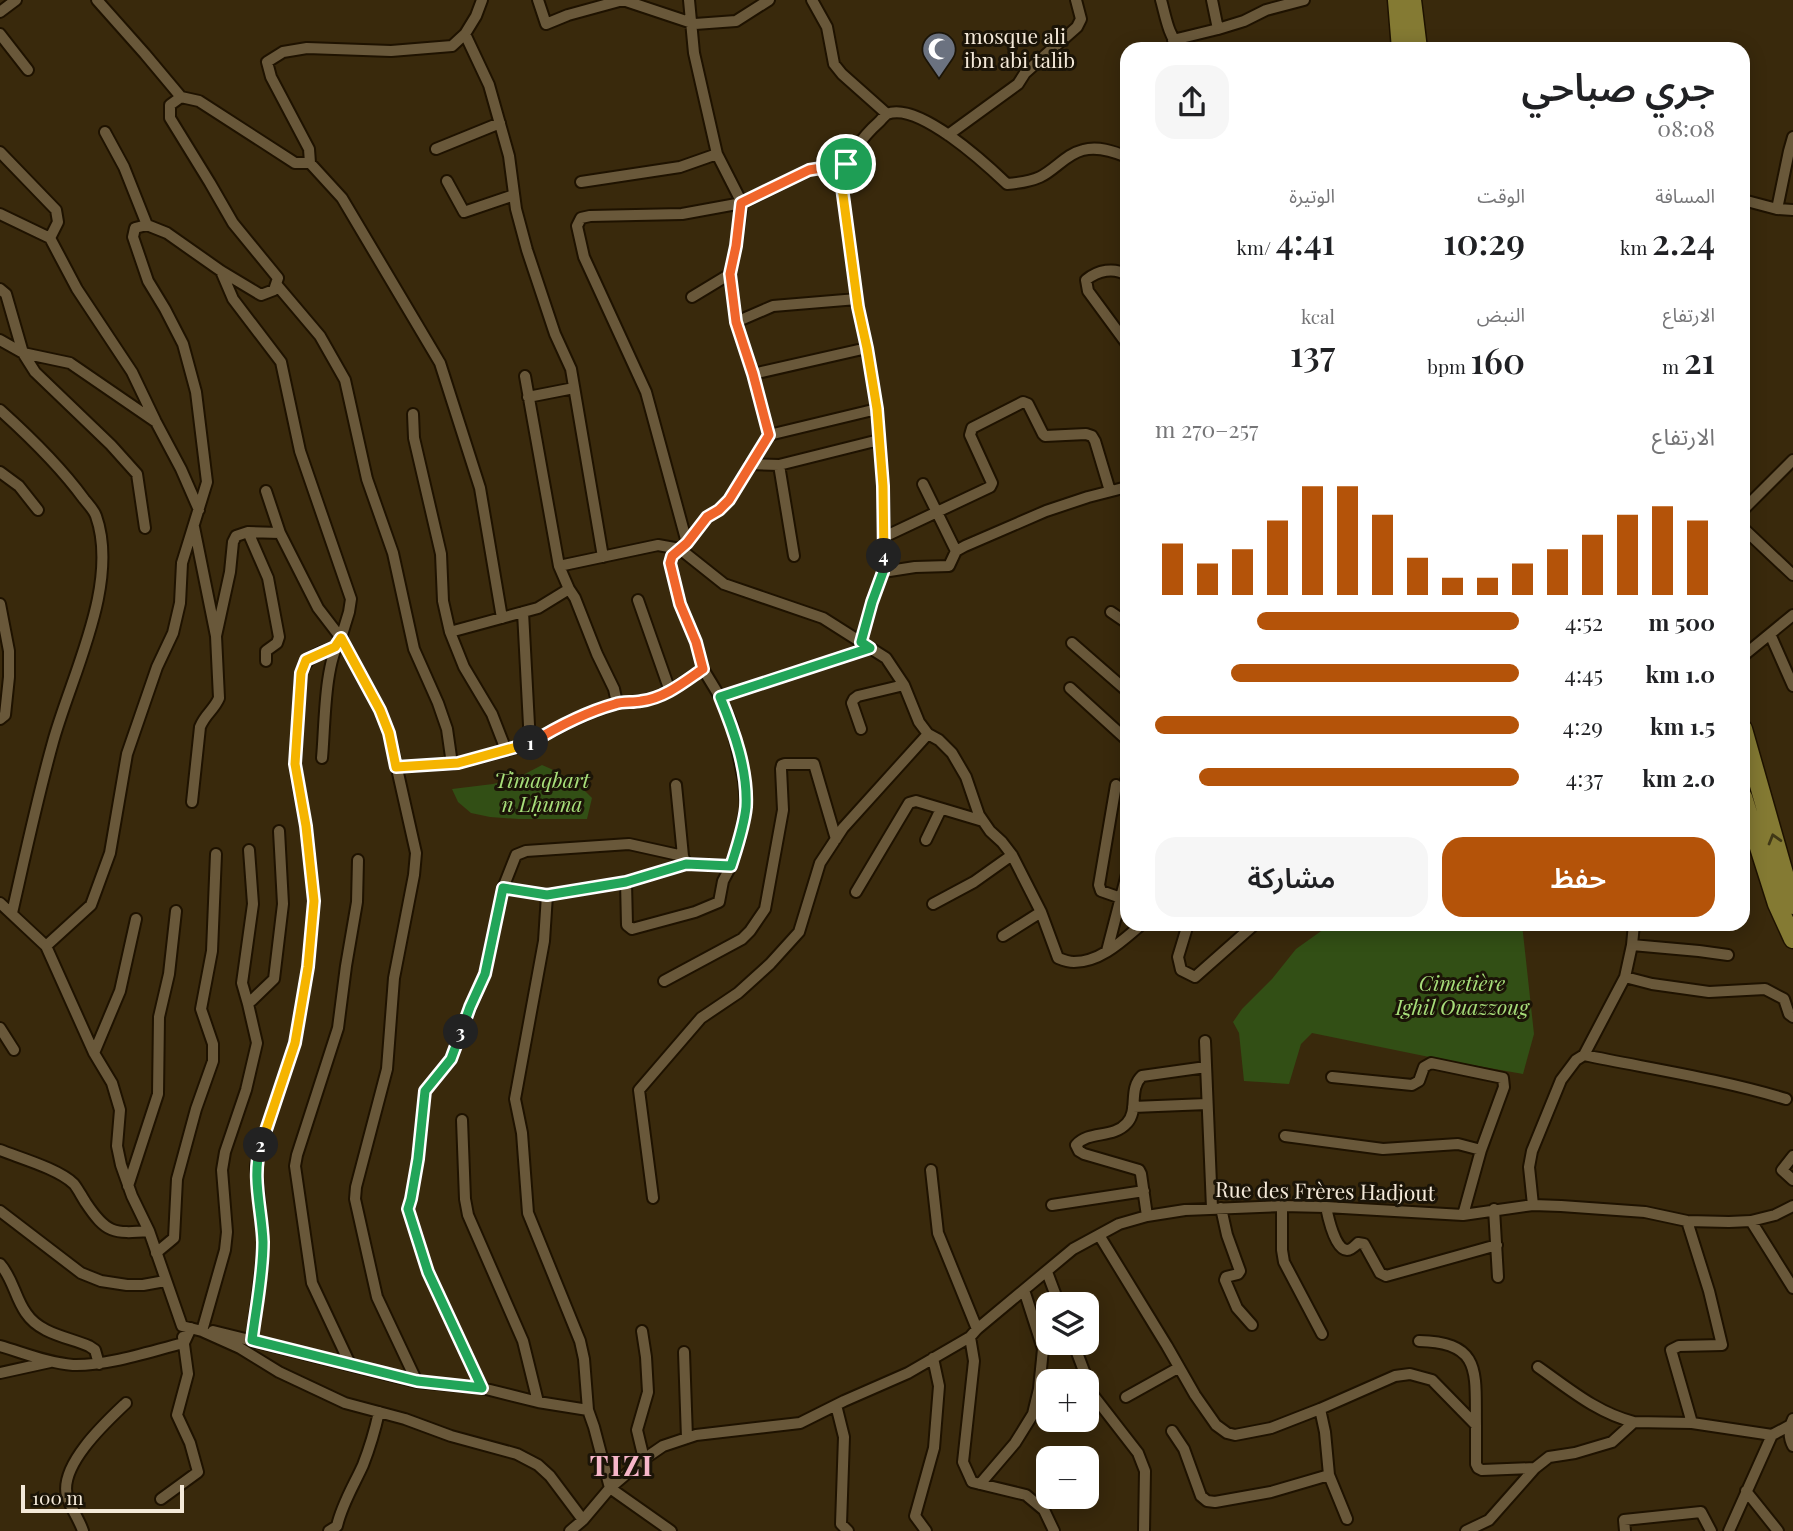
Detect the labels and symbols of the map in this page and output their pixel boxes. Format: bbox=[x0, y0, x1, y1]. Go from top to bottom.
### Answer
place label: mosque ali ibn abi talib bbox=[964, 21, 1075, 73]
mosque icon: mosque ali ibn abi talib bbox=[920, 30, 958, 79]
pin bbox=[816, 134, 876, 194]
pin: 4 bbox=[866, 538, 902, 574]
pin: 1 bbox=[514, 726, 548, 760]
park label: Timaqbart n Lḥuma bbox=[494, 765, 591, 817]
one-way arrow bbox=[1767, 833, 1782, 845]
park label: Cimetière Ighil Ouazzoug bbox=[1394, 968, 1530, 1020]
pin: 3 bbox=[444, 1014, 478, 1050]
pin: 2 bbox=[244, 1128, 278, 1162]
street label: Rue des Frères Hadjout bbox=[1215, 1174, 1436, 1206]
district label: TIZI bbox=[590, 1446, 654, 1483]
scale bar bbox=[21, 1482, 184, 1514]

